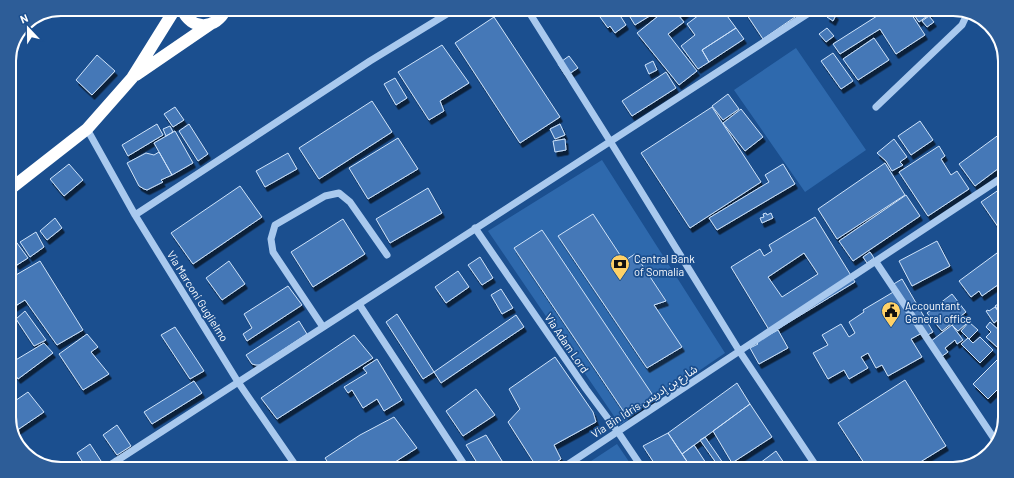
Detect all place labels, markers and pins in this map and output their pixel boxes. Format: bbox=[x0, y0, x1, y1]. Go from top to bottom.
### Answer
place label: Central Bank of Somalia bbox=[634, 252, 695, 278]
bank icon: Central Bank of Somalia bbox=[609, 253, 631, 281]
place label: Accountant General office bbox=[905, 299, 972, 325]
public building icon: Accountant General office bbox=[880, 300, 902, 328]

